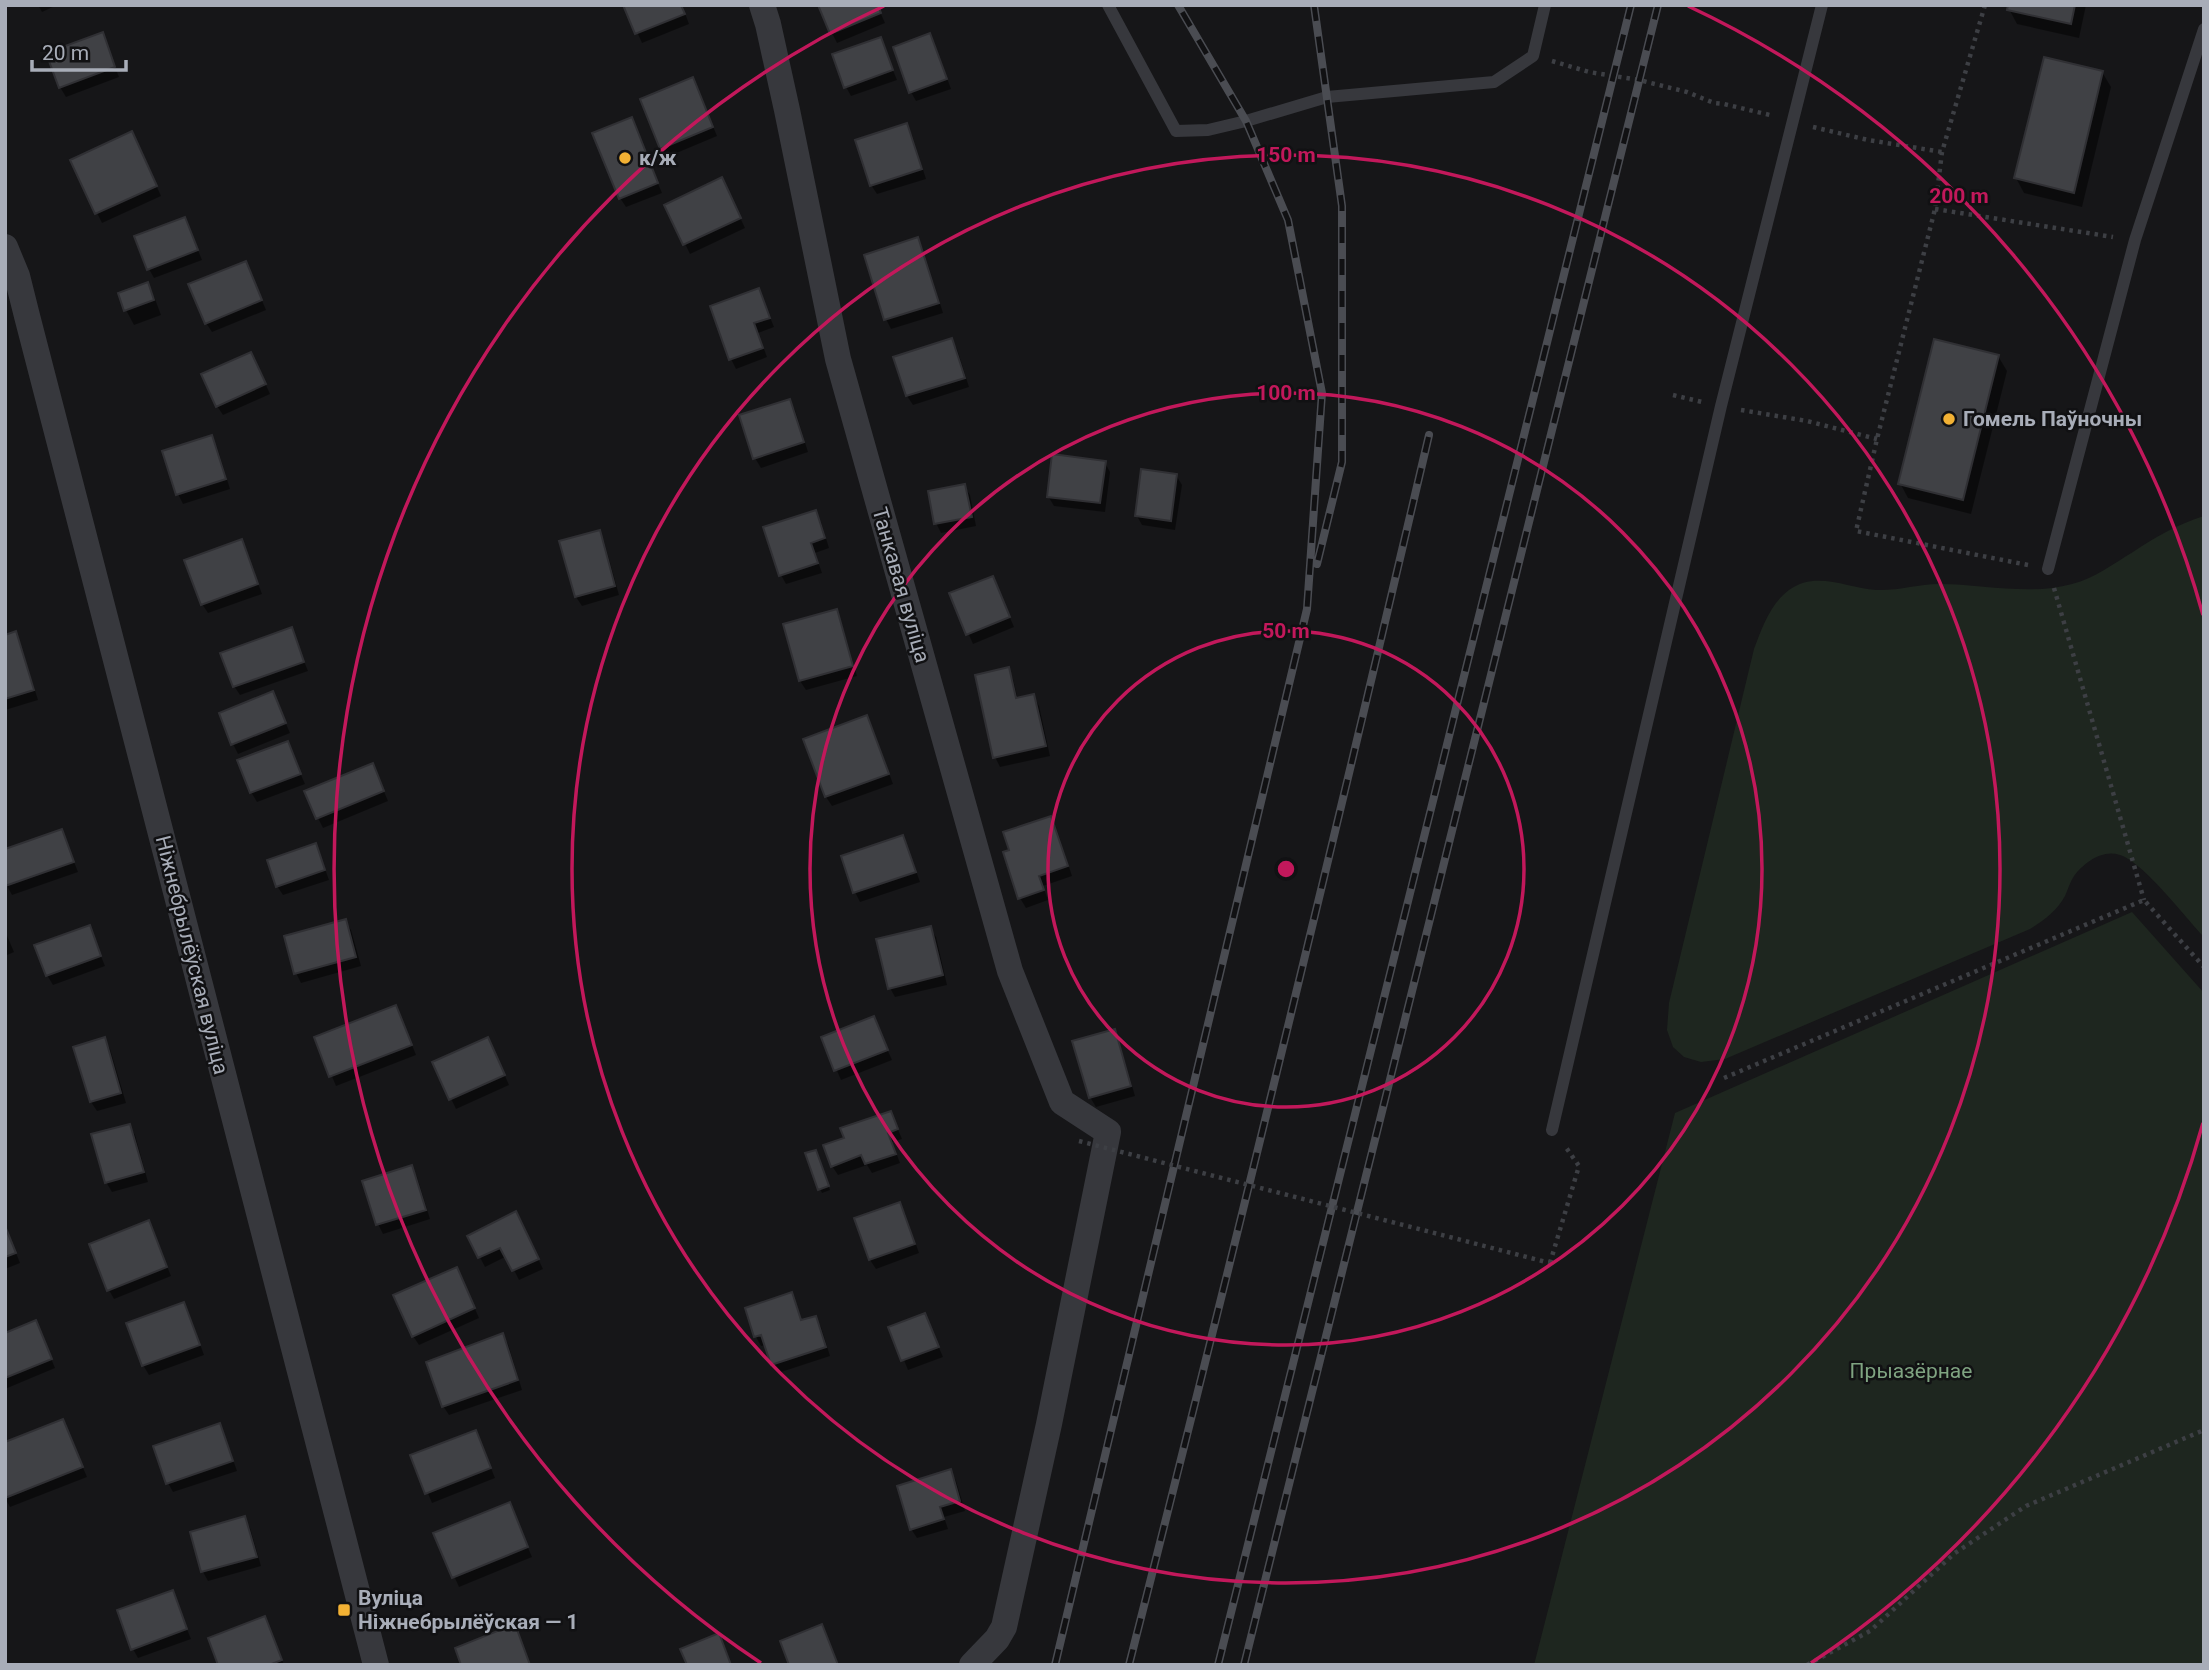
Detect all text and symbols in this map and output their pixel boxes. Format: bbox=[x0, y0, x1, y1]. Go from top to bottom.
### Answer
scale bar bbox=[32, 28, 126, 72]
text: 20 m bbox=[42, 41, 89, 65]
text: 150 m bbox=[1256, 143, 1316, 167]
place label: к/ж bbox=[639, 146, 677, 170]
marker: к/ж bbox=[617, 150, 633, 166]
text: 200 m bbox=[1929, 184, 1989, 208]
text: 100 m bbox=[1256, 381, 1316, 405]
place label: Гомель Паўночны bbox=[1963, 407, 2142, 431]
marker: Гомель Паўночны bbox=[1941, 411, 1957, 427]
street label: Танкавая вуліца bbox=[867, 505, 935, 665]
text: 50 m bbox=[1262, 619, 1310, 643]
street label: Ніжнебрылёўская вуліца bbox=[151, 833, 233, 1077]
centre of rings bbox=[1274, 857, 1298, 881]
park label: Прыазёрнае bbox=[1850, 1359, 1972, 1383]
place label: Вуліца Ніжнебрылёўская — 1 bbox=[358, 1586, 578, 1634]
marker: Вуліца Ніжнебрылёўская — 1 bbox=[336, 1602, 352, 1618]

